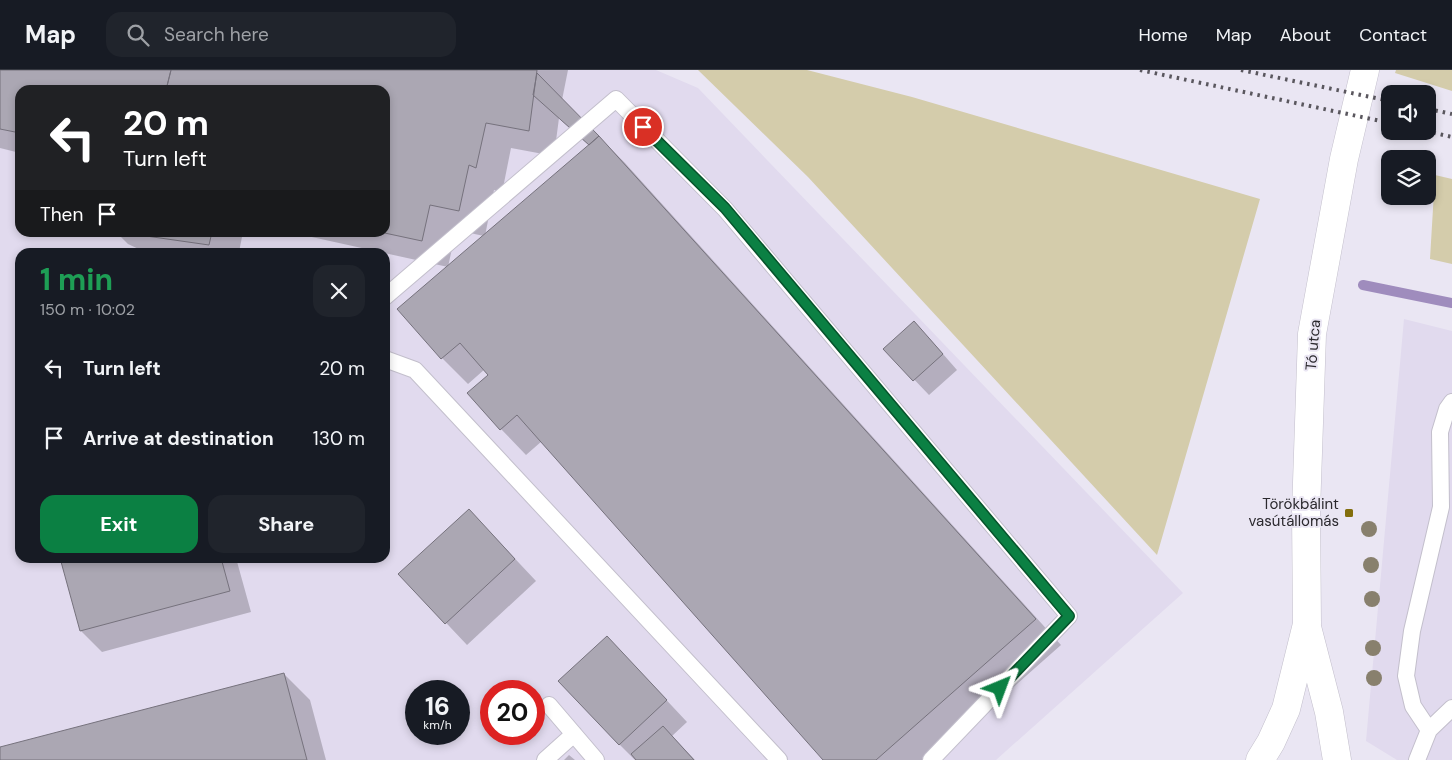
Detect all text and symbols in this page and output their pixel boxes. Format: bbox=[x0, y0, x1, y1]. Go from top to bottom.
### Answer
search box bbox=[106, 12, 456, 57]
text: Map bbox=[25, 19, 76, 50]
icon: search bbox=[124, 21, 152, 49]
text: Search here bbox=[164, 22, 269, 47]
text: Home bbox=[1138, 23, 1188, 47]
text: Map bbox=[1216, 23, 1252, 47]
text: About bbox=[1280, 23, 1331, 47]
text: Contact bbox=[1359, 23, 1427, 47]
map controls bbox=[1381, 85, 1436, 205]
button: sound bbox=[1381, 85, 1436, 140]
text: 20 m bbox=[123, 100, 209, 146]
icon: left bbox=[40, 105, 105, 170]
pin bbox=[622, 106, 664, 148]
icon: arrive bbox=[629, 113, 657, 141]
text: Turn left bbox=[123, 144, 207, 173]
button: layers bbox=[1381, 150, 1436, 205]
icon: arrive bbox=[93, 200, 121, 228]
text: Then bbox=[40, 202, 83, 227]
text: 1 min bbox=[40, 260, 113, 299]
button: close bbox=[313, 265, 365, 317]
text: 150 m · 10:02 bbox=[40, 299, 135, 320]
street label: Tó utca bbox=[1301, 319, 1325, 371]
icon: left bbox=[40, 354, 68, 382]
text: Turn left bbox=[83, 356, 161, 381]
text: 20 m bbox=[319, 356, 365, 381]
icon: arrive bbox=[40, 424, 68, 452]
text: Arrive at destination bbox=[83, 426, 274, 451]
text: 130 m bbox=[313, 426, 365, 451]
place label: Törökbálint vasútállomás bbox=[1249, 494, 1339, 531]
button: Exit bbox=[40, 495, 198, 553]
button: Share bbox=[208, 495, 365, 553]
marker: Törökbálint vasútállomás bbox=[1343, 507, 1355, 519]
position arrow bbox=[973, 661, 1025, 713]
speed limit sign: 20 bbox=[480, 680, 545, 745]
text: 16 bbox=[425, 690, 450, 723]
text: km/h bbox=[423, 717, 452, 733]

